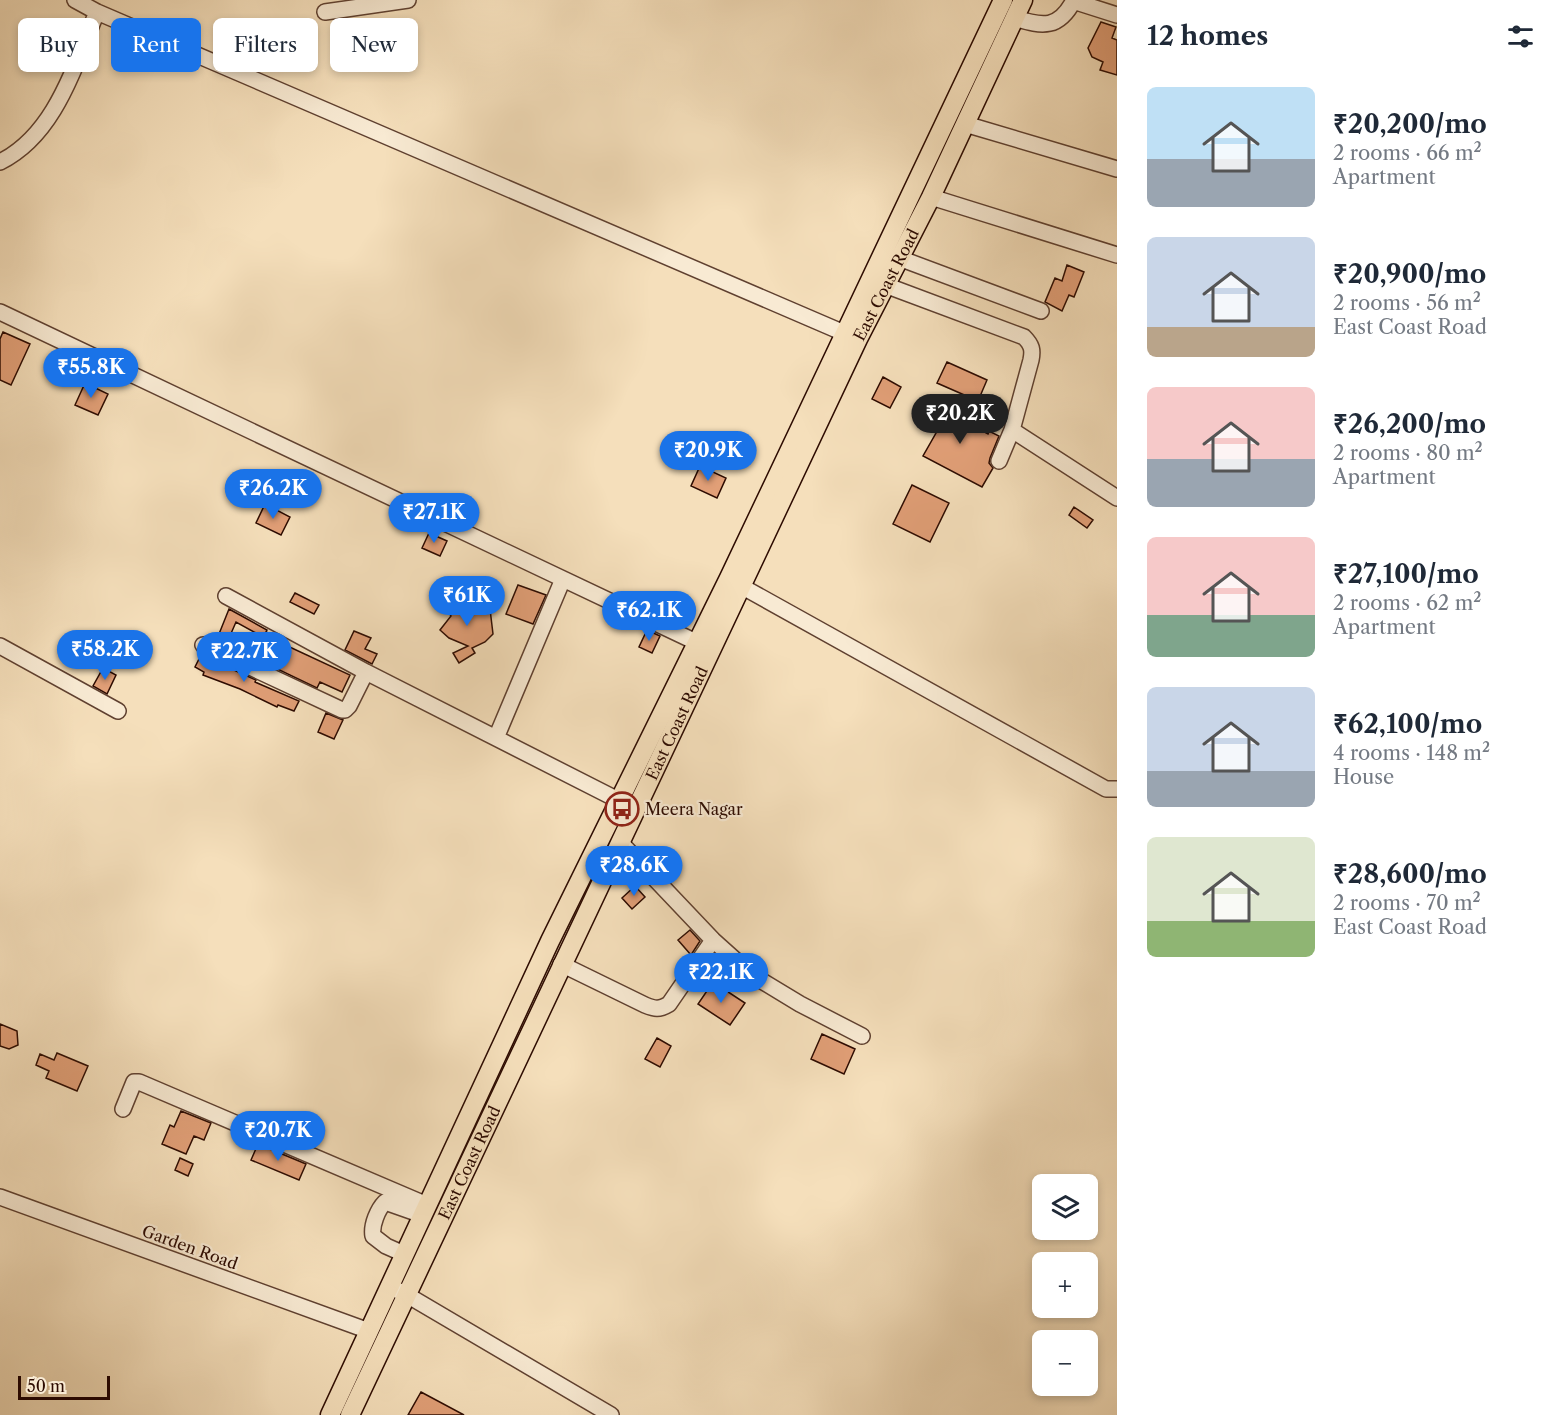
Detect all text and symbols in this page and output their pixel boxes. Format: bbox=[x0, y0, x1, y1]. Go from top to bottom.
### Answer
chip: Buy bbox=[18, 18, 99, 72]
chip: Rent bbox=[111, 18, 201, 72]
chip: Filters bbox=[213, 18, 318, 72]
chip: New bbox=[330, 18, 418, 72]
text: 12 homes bbox=[1147, 20, 1268, 52]
icon: filters bbox=[1504, 20, 1537, 53]
text: ₹20,200/mo bbox=[1333, 108, 1487, 140]
icon: home bbox=[1195, 111, 1267, 183]
text: 2 rooms · 66 m² bbox=[1333, 141, 1482, 165]
text: Apartment bbox=[1333, 165, 1436, 189]
street label: East Coast Road bbox=[849, 225, 923, 344]
text: ₹20,900/mo bbox=[1333, 258, 1486, 290]
icon: home bbox=[1195, 261, 1267, 333]
text: 2 rooms · 56 m² bbox=[1333, 291, 1481, 315]
text: East Coast Road bbox=[1333, 315, 1487, 339]
pin: ₹55.8K bbox=[42, 348, 140, 399]
text: ₹55.8K bbox=[57, 355, 125, 379]
pin: ₹20.2K bbox=[911, 394, 1009, 445]
text: ₹20.2K bbox=[925, 401, 995, 425]
text: ₹26,200/mo bbox=[1333, 408, 1486, 440]
icon: home bbox=[1195, 411, 1267, 483]
pin: ₹20.9K bbox=[659, 431, 757, 482]
text: ₹20.9K bbox=[674, 438, 742, 462]
text: 2 rooms · 80 m² bbox=[1333, 441, 1483, 465]
text: Apartment bbox=[1333, 465, 1436, 489]
pin: ₹26.2K bbox=[224, 469, 322, 520]
text: ₹26.2K bbox=[239, 476, 307, 500]
pin: ₹27.1K bbox=[385, 493, 483, 544]
text: ₹27.1K bbox=[402, 500, 466, 524]
text: ₹27,100/mo bbox=[1333, 558, 1479, 590]
icon: home bbox=[1195, 561, 1267, 633]
pin: ₹61K bbox=[431, 576, 503, 627]
text: ₹61K bbox=[443, 583, 491, 607]
pin: ₹62.1K bbox=[600, 591, 698, 642]
text: 2 rooms · 62 m² bbox=[1333, 591, 1481, 615]
text: ₹62.1K bbox=[616, 598, 682, 622]
text: Apartment bbox=[1333, 615, 1436, 639]
pin: ₹58.2K bbox=[56, 630, 154, 681]
pin: ₹22.7K bbox=[195, 632, 293, 683]
text: ₹58.2K bbox=[71, 637, 139, 661]
text: ₹22.7K bbox=[211, 639, 277, 663]
street label: East Coast Road bbox=[641, 663, 712, 783]
text: ₹62,100/mo bbox=[1333, 708, 1482, 740]
icon: home bbox=[1195, 711, 1267, 783]
text: 4 rooms · 148 m² bbox=[1333, 741, 1490, 765]
text: House bbox=[1333, 765, 1394, 789]
bus stop icon: Meera Nagar bbox=[604, 791, 640, 827]
place label: Meera Nagar bbox=[645, 799, 743, 819]
pin: ₹28.6K bbox=[585, 846, 683, 897]
text: ₹28.6K bbox=[599, 853, 669, 877]
text: ₹28,600/mo bbox=[1333, 858, 1487, 890]
icon: home bbox=[1195, 861, 1267, 933]
text: 2 rooms · 70 m² bbox=[1333, 891, 1481, 915]
text: East Coast Road bbox=[1333, 915, 1487, 939]
pin: ₹22.1K bbox=[672, 953, 770, 1004]
text: ₹22.1K bbox=[688, 960, 754, 984]
street label: East Coast Road bbox=[434, 1102, 505, 1223]
pin: ₹20.7K bbox=[229, 1111, 327, 1162]
text: ₹20.7K bbox=[244, 1118, 312, 1142]
map controls bbox=[1032, 1174, 1098, 1396]
button: layers bbox=[1032, 1174, 1098, 1240]
street label: Garden Road bbox=[139, 1220, 241, 1274]
button: + bbox=[1032, 1252, 1098, 1318]
button: − bbox=[1032, 1330, 1098, 1396]
scale bar bbox=[18, 1373, 110, 1400]
text: 50 m bbox=[27, 1376, 65, 1396]

